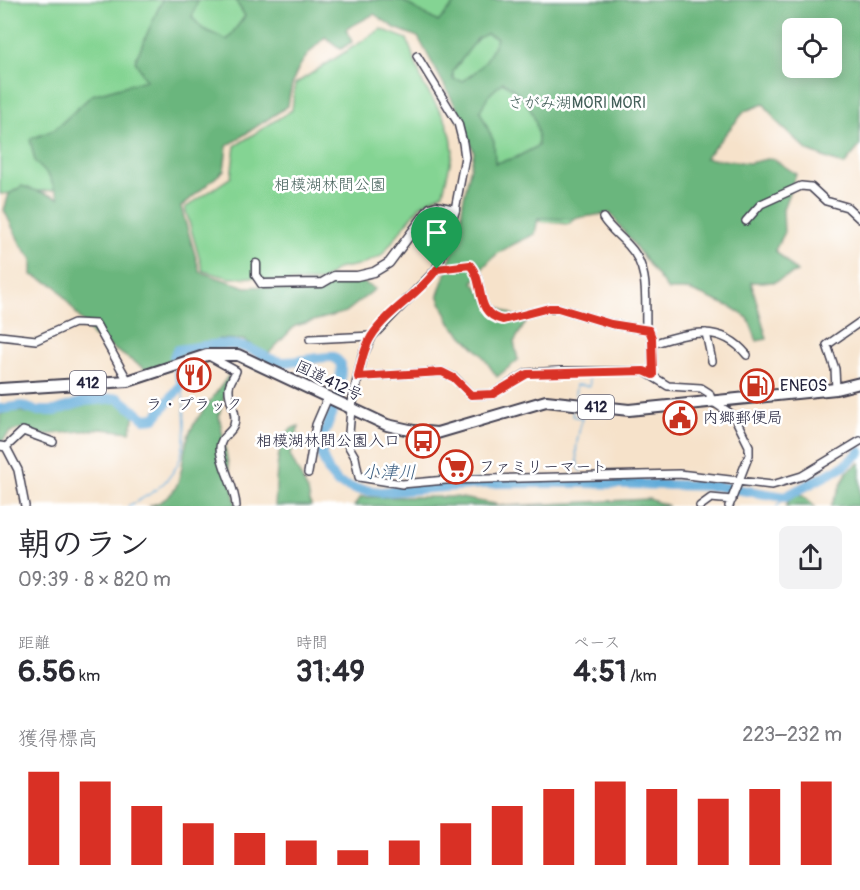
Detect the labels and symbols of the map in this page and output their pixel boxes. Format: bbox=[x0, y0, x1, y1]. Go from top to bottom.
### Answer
park label: さがみ湖MORI MORI bbox=[508, 93, 646, 113]
park label: 相模湖林間公園 bbox=[274, 175, 386, 195]
pin bbox=[411, 207, 462, 269]
street label: 国道412号 bbox=[292, 356, 366, 406]
restaurant icon: ラ・プラック bbox=[176, 357, 212, 393]
fuel station icon: ENEOS bbox=[739, 368, 775, 404]
road number: 412 bbox=[70, 371, 106, 395]
place label: ENEOS bbox=[780, 376, 827, 396]
place label: ラ・プラック bbox=[146, 395, 242, 415]
road number: 412 bbox=[578, 395, 614, 419]
public building icon: 内郷郵便局 bbox=[662, 400, 698, 436]
place label: 内郷郵便局 bbox=[703, 408, 783, 428]
bus stop icon: 相模湖林間公園入口 bbox=[405, 423, 441, 459]
place label: 相模湖林間公園入口 bbox=[256, 431, 400, 451]
supermarket icon: ファミリーマート bbox=[438, 449, 474, 485]
place label: ファミリーマート bbox=[479, 457, 607, 477]
water label: 小津川 bbox=[362, 461, 416, 484]

